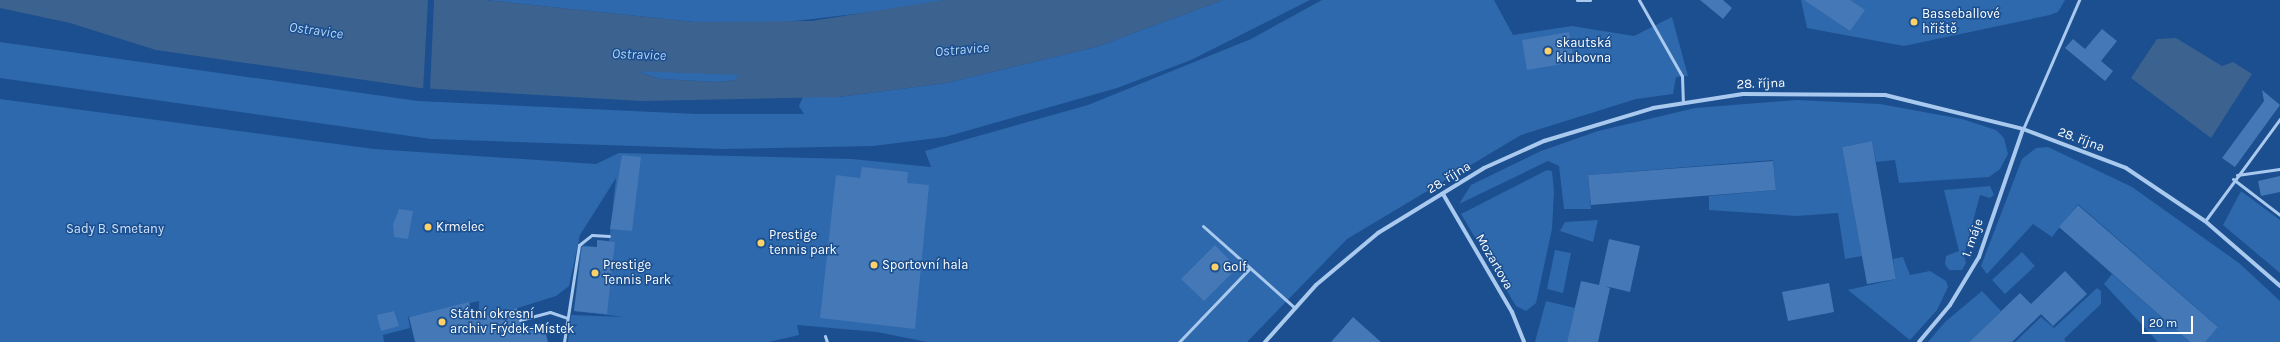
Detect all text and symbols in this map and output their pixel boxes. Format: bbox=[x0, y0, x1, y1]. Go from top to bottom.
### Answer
place label: Basseballové hřiště bbox=[1922, 7, 2000, 38]
marker: Basseballové hřiště bbox=[1909, 17, 1919, 27]
water label: Ostravice bbox=[288, 19, 344, 43]
place label: skautská klubovna bbox=[1556, 36, 1611, 67]
water label: Ostravice bbox=[934, 39, 990, 61]
water label: Ostravice bbox=[612, 46, 666, 64]
marker: skautská klubovna bbox=[1543, 46, 1553, 56]
street label: 28. října bbox=[1736, 75, 1786, 93]
street label: 28. října bbox=[2056, 124, 2106, 156]
street label: 28. října bbox=[1424, 159, 1474, 197]
street label: 1. máje bbox=[1959, 217, 1987, 259]
place label: Krmelec bbox=[436, 219, 484, 235]
park label: Sady B. Smetany bbox=[66, 221, 164, 237]
marker: Krmelec bbox=[423, 222, 433, 232]
place label: Prestige tennis park bbox=[769, 228, 837, 259]
street label: Mozartova bbox=[1472, 231, 1516, 293]
marker: Prestige tennis park bbox=[756, 238, 766, 248]
place label: Sportovní hala bbox=[882, 257, 968, 273]
place label: Prestige Tennis Park bbox=[603, 258, 671, 289]
place label: Golf bbox=[1223, 259, 1247, 275]
marker: Sportovní hala bbox=[869, 260, 879, 270]
marker: Golf bbox=[1210, 262, 1220, 272]
marker: Prestige Tennis Park bbox=[590, 268, 600, 278]
place label: Státní okresní archiv Frýdek-Místek bbox=[450, 307, 574, 338]
scale bar bbox=[2144, 308, 2195, 334]
text: 20 m bbox=[2149, 316, 2177, 330]
marker: Státní okresní archiv Frýdek-Místek bbox=[437, 317, 447, 327]

